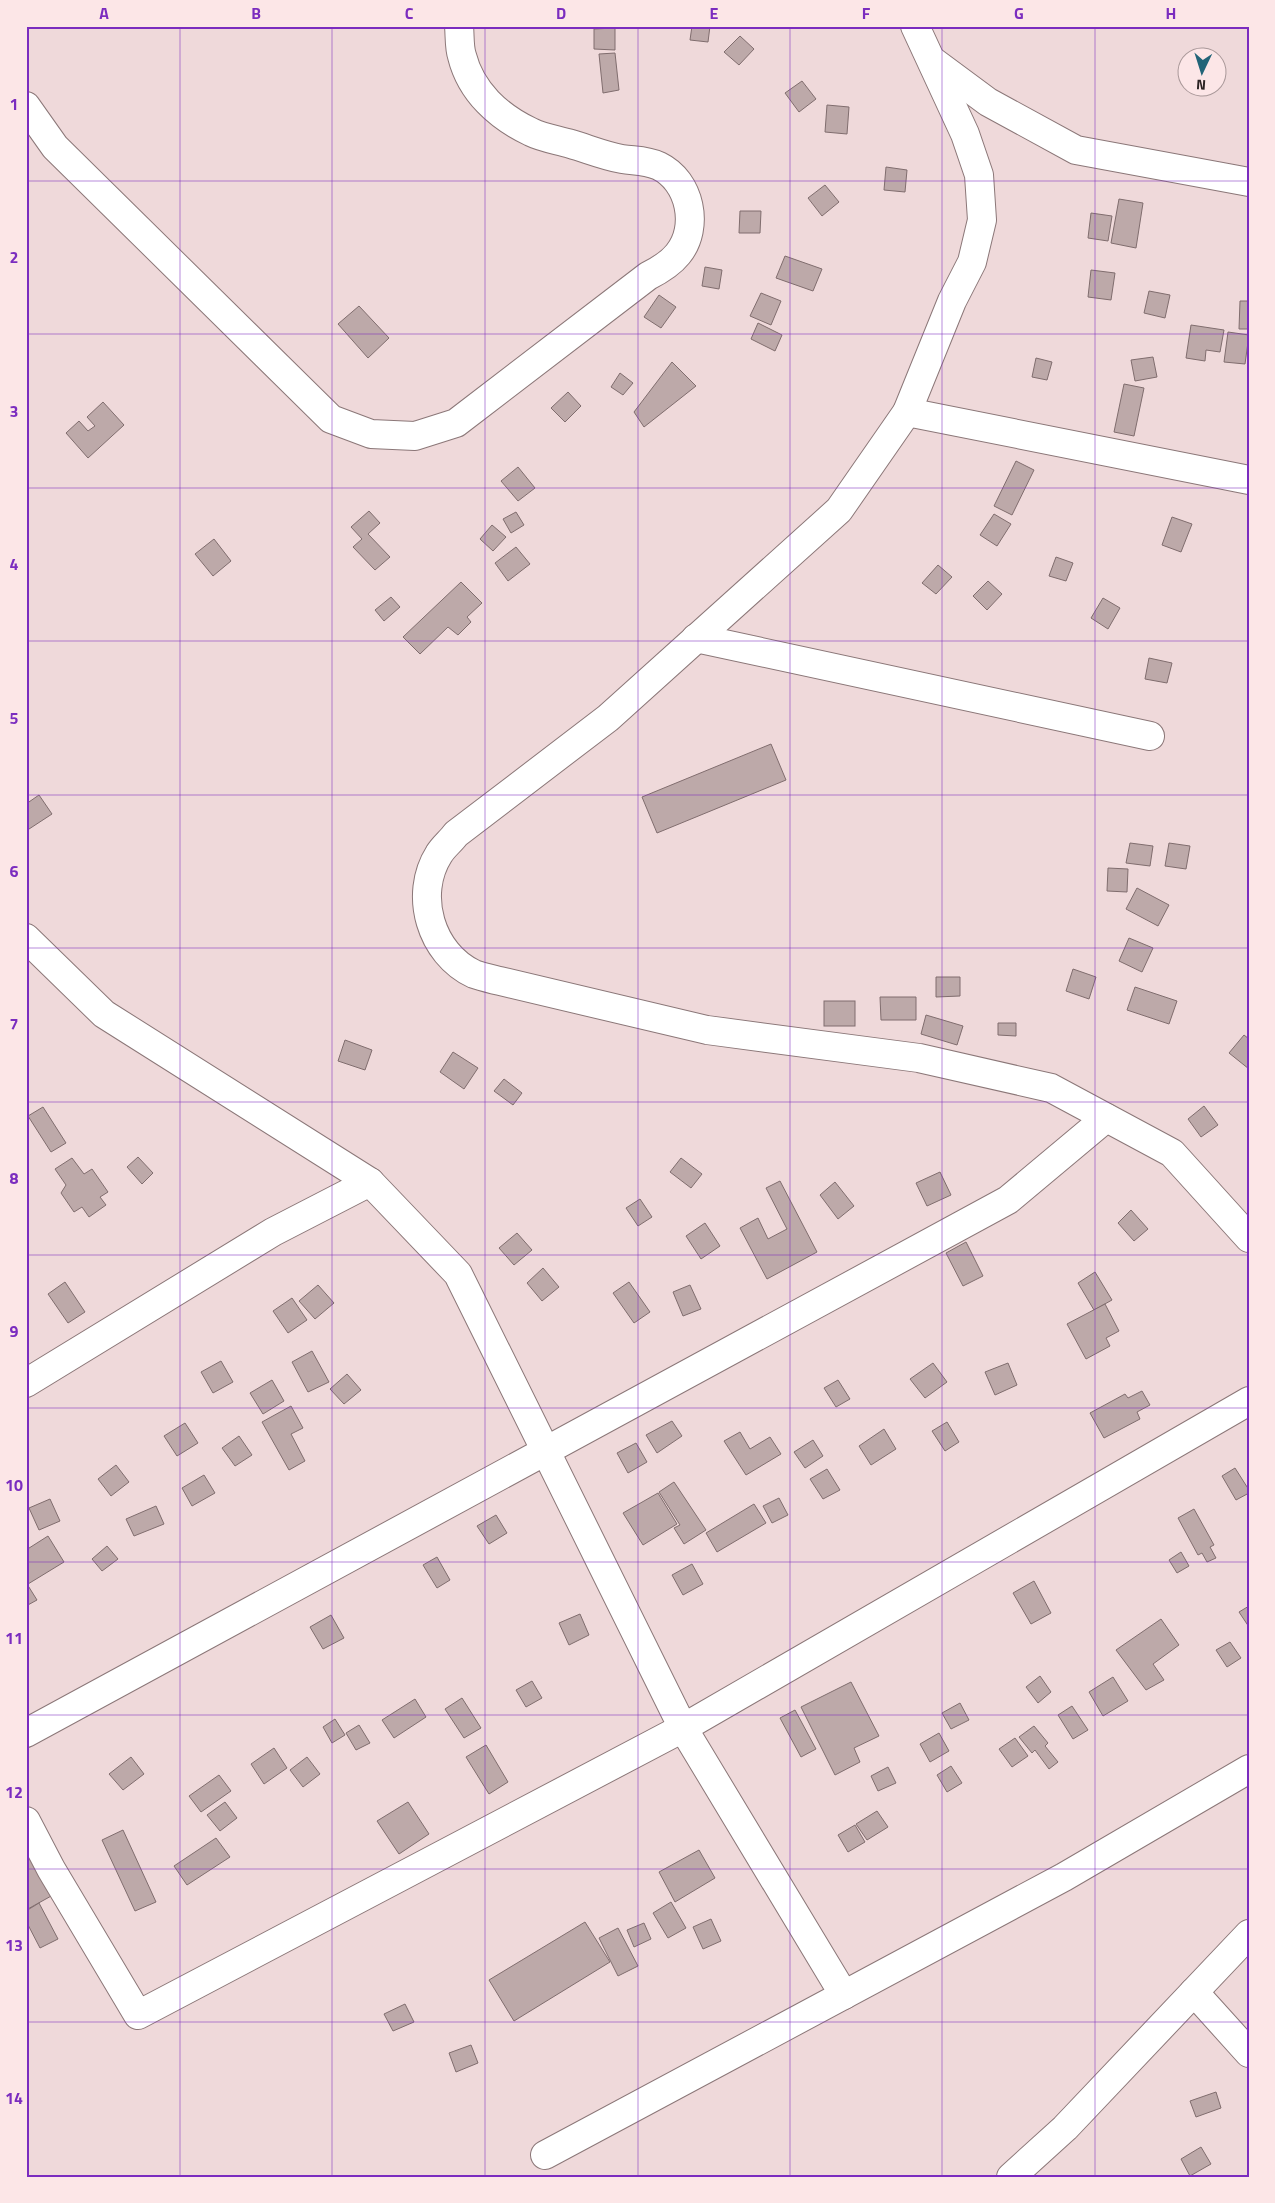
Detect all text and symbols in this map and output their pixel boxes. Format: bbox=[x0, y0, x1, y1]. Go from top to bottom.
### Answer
text: A bbox=[99, 1, 109, 25]
text: B bbox=[251, 1, 261, 25]
text: C bbox=[405, 1, 414, 25]
text: D bbox=[556, 1, 566, 25]
text: E bbox=[710, 1, 719, 25]
text: F bbox=[862, 1, 871, 25]
text: G bbox=[1014, 1, 1024, 25]
text: H bbox=[1166, 1, 1176, 25]
north arrow bbox=[1178, 48, 1228, 98]
text: N bbox=[1195, 75, 1207, 96]
text: 1 bbox=[10, 92, 18, 116]
text: 2 bbox=[10, 245, 18, 269]
text: 3 bbox=[10, 399, 18, 423]
text: 4 bbox=[10, 552, 19, 576]
text: 5 bbox=[10, 706, 19, 730]
text: 6 bbox=[10, 859, 19, 883]
text: 7 bbox=[10, 1012, 18, 1036]
text: 8 bbox=[10, 1166, 19, 1190]
text: 9 bbox=[10, 1319, 19, 1343]
text: 10 bbox=[5, 1473, 23, 1497]
text: 11 bbox=[5, 1626, 23, 1650]
text: 12 bbox=[5, 1780, 23, 1804]
text: 13 bbox=[5, 1933, 23, 1957]
text: 14 bbox=[5, 2086, 23, 2110]

